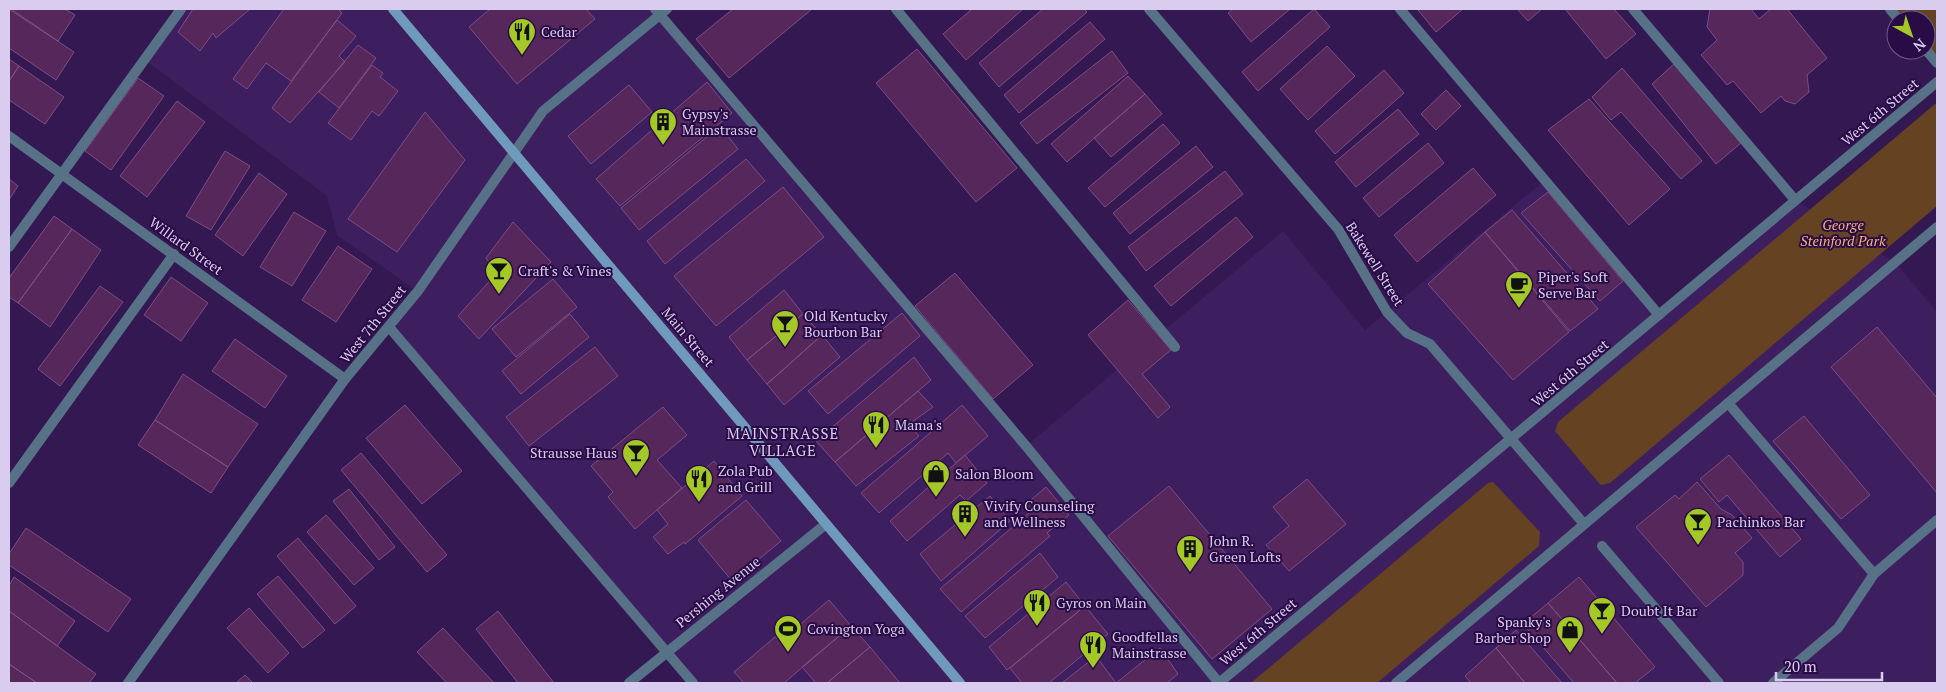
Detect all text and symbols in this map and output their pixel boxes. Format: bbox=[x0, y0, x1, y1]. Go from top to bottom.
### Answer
north arrow bbox=[1886, 10, 1936, 60]
restaurant icon: Cedar bbox=[507, 17, 537, 56]
place label: Cedar bbox=[541, 22, 578, 41]
text: N bbox=[1909, 35, 1930, 56]
street label: West 6th Street bbox=[1837, 73, 1923, 150]
place label: Gypsy's Mainstrasse bbox=[682, 104, 757, 139]
building icon: Gypsy's Mainstrasse bbox=[648, 107, 678, 146]
street label: Willard Street bbox=[146, 212, 228, 279]
park label: George Steinford Park bbox=[1800, 215, 1886, 250]
street label: Bakewell Street bbox=[1342, 218, 1409, 310]
bar icon: Craft's & Vines bbox=[484, 256, 514, 295]
place label: Craft's & Vines bbox=[518, 261, 612, 280]
place label: Piper's Soft Serve Bar bbox=[1538, 267, 1609, 302]
cafe icon: Piper's Soft Serve Bar bbox=[1504, 270, 1534, 309]
street label: West 7th Street bbox=[335, 280, 410, 367]
street label: Main Street bbox=[658, 303, 719, 371]
place label: Old Kentucky Bourbon Bar bbox=[804, 306, 888, 341]
bar icon: Old Kentucky Bourbon Bar bbox=[770, 309, 800, 348]
street label: West 6th Street bbox=[1527, 334, 1613, 411]
restaurant icon: Mama's bbox=[861, 410, 891, 449]
place label: Mama's bbox=[895, 415, 942, 434]
district label: MAINSTRASSE VILLAGE bbox=[727, 423, 839, 460]
bar icon: Strausse Haus bbox=[621, 438, 651, 477]
place label: Strausse Haus bbox=[530, 443, 617, 462]
shop icon: Salon Bloom bbox=[921, 459, 951, 498]
place label: Zola Pub and Grill bbox=[718, 461, 773, 496]
restaurant icon: Zola Pub and Grill bbox=[684, 464, 714, 503]
place label: Salon Bloom bbox=[955, 464, 1034, 483]
place label: Vivify Counseling and Wellness bbox=[984, 496, 1095, 531]
building icon: Vivify Counseling and Wellness bbox=[950, 499, 980, 538]
bar icon: Pachinkos Bar bbox=[1683, 507, 1713, 546]
place label: Pachinkos Bar bbox=[1717, 512, 1806, 531]
place label: John R. Green Lofts bbox=[1209, 531, 1281, 566]
building icon: John R. Green Lofts bbox=[1175, 534, 1205, 573]
street label: Pershing Avenue bbox=[671, 552, 764, 632]
restaurant icon: Gyros on Main bbox=[1022, 588, 1052, 627]
place label: Gyros on Main bbox=[1056, 593, 1147, 612]
street label: West 6th Street bbox=[1215, 593, 1301, 670]
bar icon: Doubt It Bar bbox=[1587, 596, 1617, 635]
place label: Doubt It Bar bbox=[1621, 601, 1698, 620]
place label: Spanky's Barber Shop bbox=[1475, 612, 1551, 647]
sports icon: Covington Yoga bbox=[773, 614, 803, 653]
shop icon: Spanky's Barber Shop bbox=[1555, 615, 1585, 654]
place label: Covington Yoga bbox=[807, 619, 905, 638]
place label: Goodfellas Mainstrasse bbox=[1112, 627, 1187, 662]
restaurant icon: Goodfellas Mainstrasse bbox=[1078, 630, 1108, 669]
scale bar bbox=[1776, 650, 1882, 682]
text: 20 m bbox=[1784, 656, 1817, 676]

